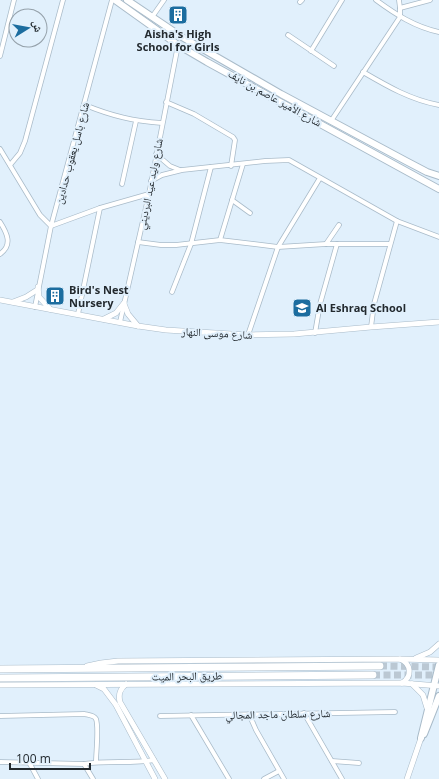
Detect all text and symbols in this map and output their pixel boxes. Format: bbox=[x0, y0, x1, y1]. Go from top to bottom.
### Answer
building icon: Aisha's High School for Girls bbox=[167, 4, 189, 26]
north arrow bbox=[8, 8, 48, 48]
text: ش bbox=[29, 19, 47, 34]
place label: Aisha's High School for Girls bbox=[137, 26, 220, 54]
street label: شارع الأمير عاصم بن نايف bbox=[225, 66, 325, 130]
street label: شارع باسل يعقوب حدادين bbox=[51, 100, 92, 205]
street label: شارع وليد عيد البرديني bbox=[133, 137, 167, 231]
place label: Bird's Nest Nursery bbox=[69, 282, 129, 310]
building icon: Bird's Nest Nursery bbox=[44, 285, 66, 307]
school or university icon: Al Eshraq School bbox=[291, 297, 313, 319]
place label: Al Eshraq School bbox=[316, 300, 406, 315]
street label: شارع موسى النهار bbox=[180, 323, 253, 342]
street label: طريق البحر الميت bbox=[152, 667, 222, 684]
street label: شارع سلطان ماجد المجالي bbox=[225, 705, 331, 724]
scale bar bbox=[10, 745, 90, 771]
text: 100 m bbox=[16, 750, 51, 767]

